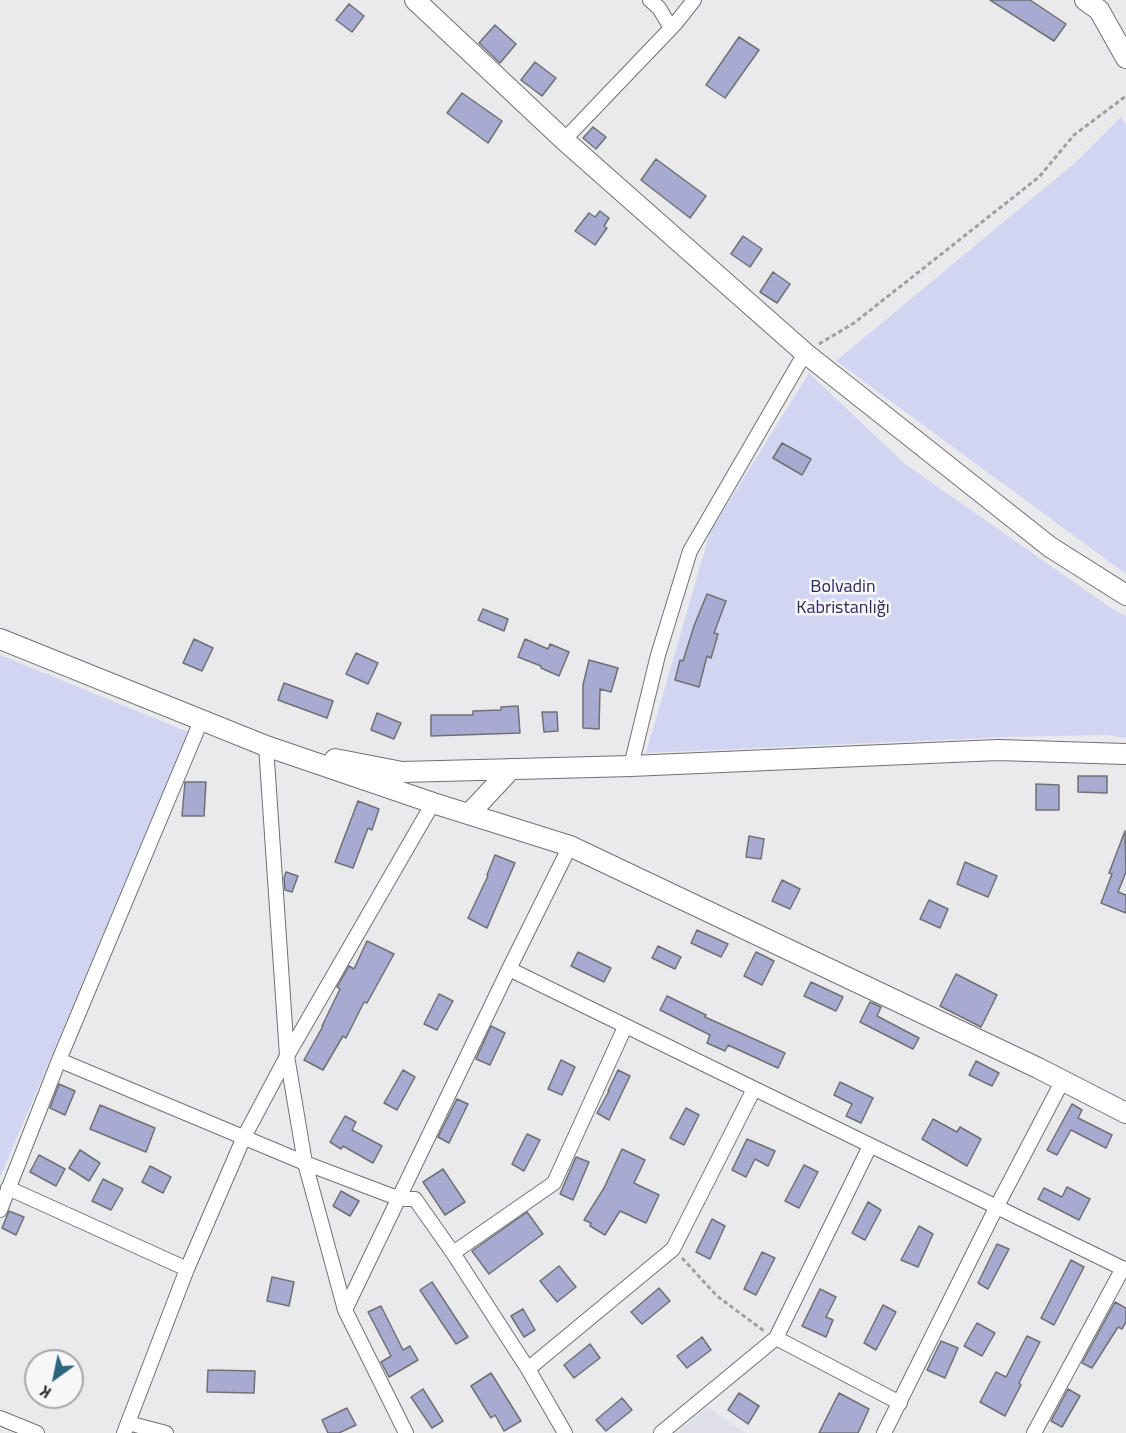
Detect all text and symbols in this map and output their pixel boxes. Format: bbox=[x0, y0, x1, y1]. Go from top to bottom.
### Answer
park label: Bolvadin Kabristanlığı bbox=[796, 577, 890, 620]
north arrow bbox=[24, 1349, 84, 1409]
text: K bbox=[35, 1380, 56, 1405]

